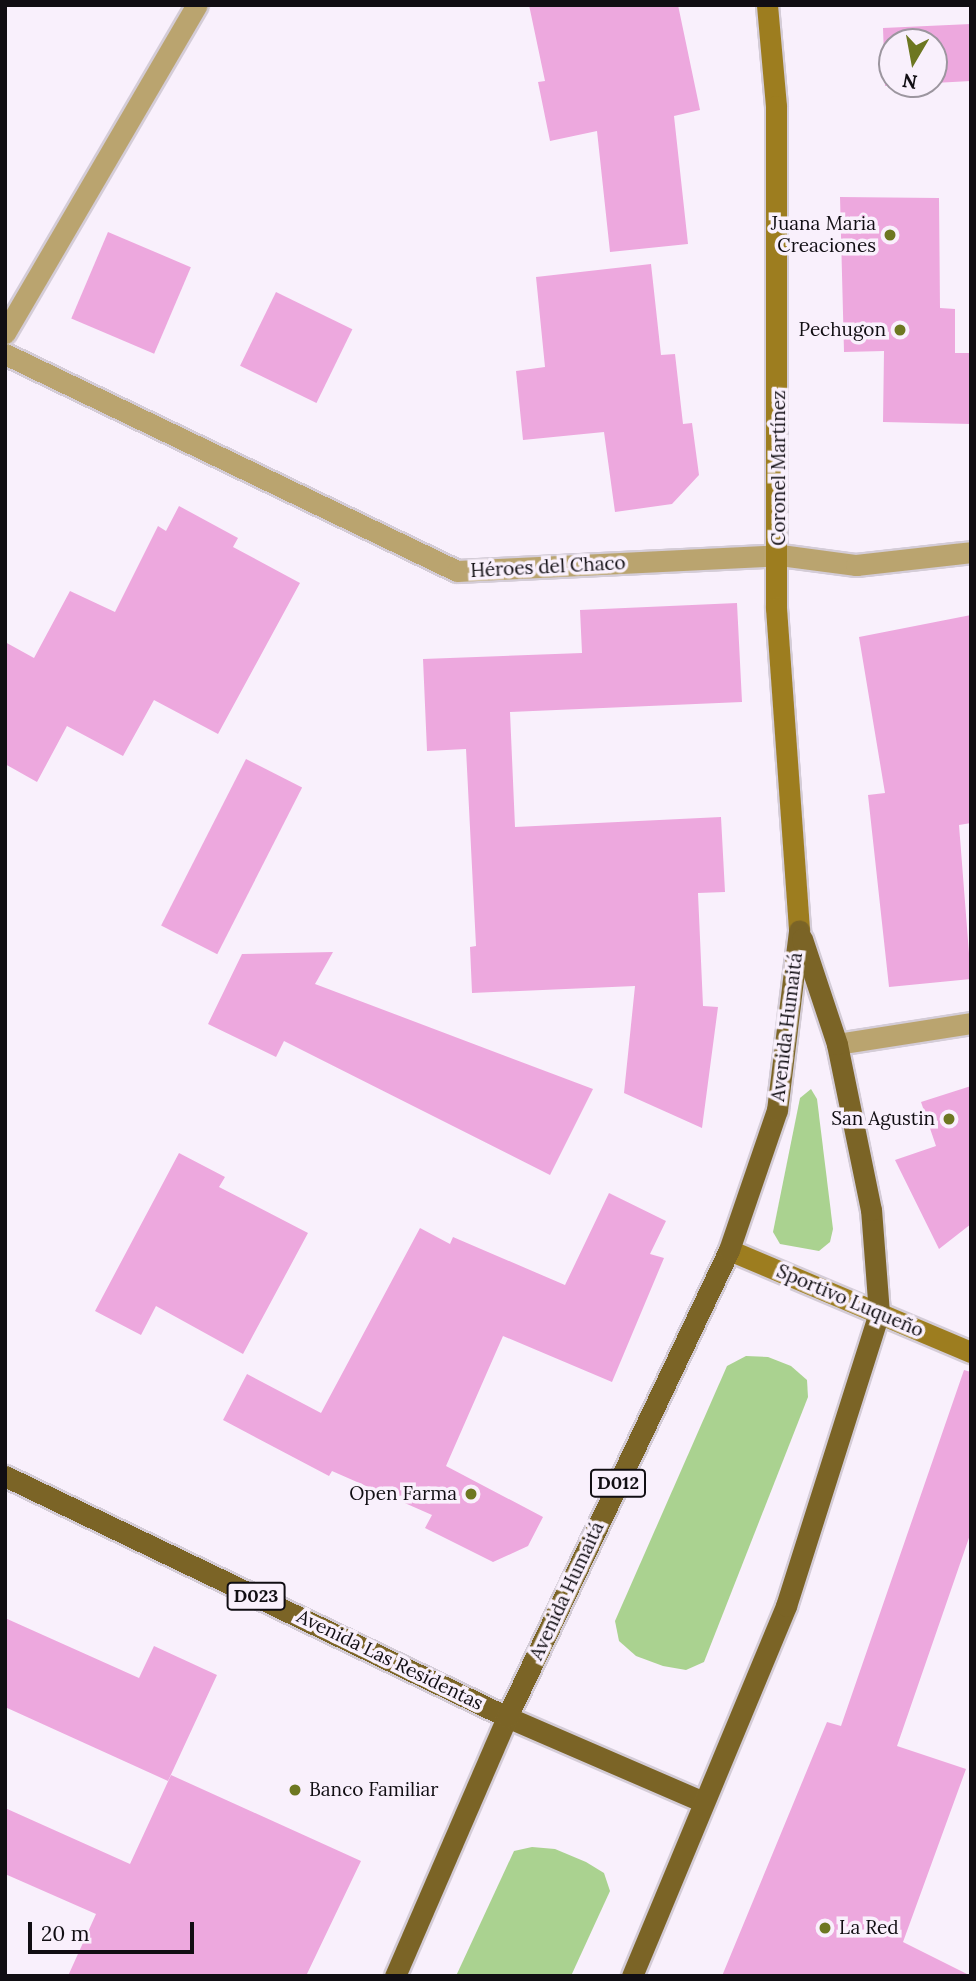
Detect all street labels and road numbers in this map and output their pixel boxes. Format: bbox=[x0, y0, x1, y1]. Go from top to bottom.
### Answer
street label: Coronel Martínez bbox=[768, 390, 790, 546]
street label: Héroes del Chaco bbox=[470, 552, 626, 582]
street label: Avenida Humaitá bbox=[767, 951, 807, 1103]
street label: Sportivo Luqueño bbox=[773, 1260, 927, 1342]
road number: D012 bbox=[588, 1468, 648, 1498]
street label: Avenida Humaitá bbox=[525, 1518, 609, 1664]
road number: D023 bbox=[226, 1582, 286, 1610]
street label: Avenida Las Residentas bbox=[293, 1605, 487, 1715]

